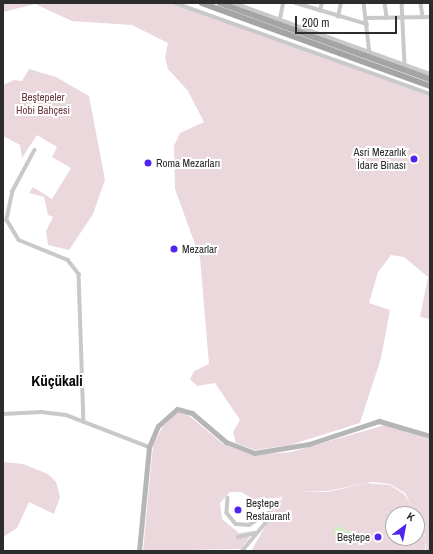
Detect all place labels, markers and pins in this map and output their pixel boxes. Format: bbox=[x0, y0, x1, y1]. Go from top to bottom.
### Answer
place label: Asri Mezarlık İdare Binası bbox=[353, 146, 406, 172]
marker: Asri Mezarlık İdare Binası bbox=[409, 154, 419, 164]
place label: Roma Mezarları bbox=[156, 156, 220, 170]
marker: Roma Mezarları bbox=[143, 158, 153, 168]
place label: Mezarlar bbox=[182, 242, 217, 256]
marker: Mezarlar bbox=[169, 244, 179, 254]
place label: Beştepe Restaurant bbox=[246, 497, 290, 523]
marker: Beştepe Restaurant bbox=[233, 505, 243, 515]
place label: Beştepe bbox=[337, 530, 370, 544]
marker: Beştepe bbox=[373, 532, 383, 542]

